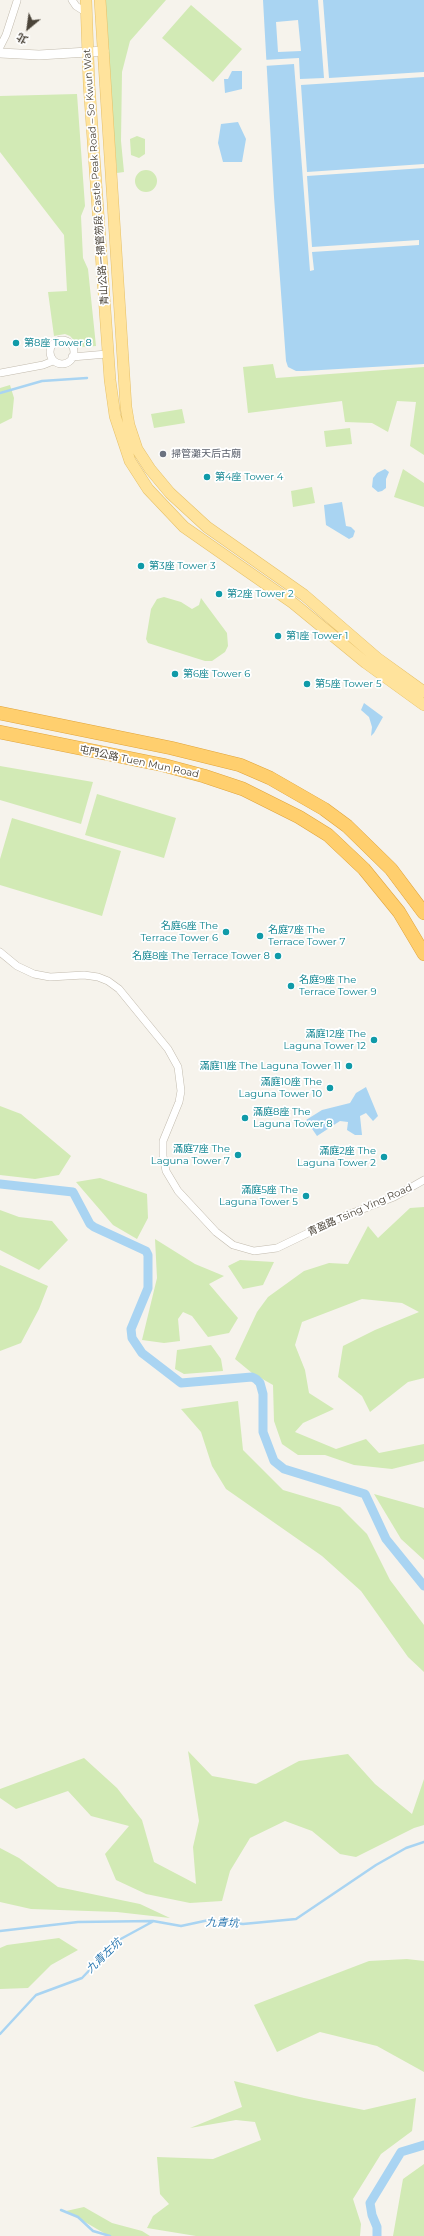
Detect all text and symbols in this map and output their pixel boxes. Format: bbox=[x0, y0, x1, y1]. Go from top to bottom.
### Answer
north arrow bbox=[8, 8, 48, 48]
text: 北 bbox=[14, 30, 30, 47]
street label: 青山公路－掃管笏段 Castle Peak Road – So Kwun Wat bbox=[81, 48, 111, 306]
place label: 第8座 Tower 8 bbox=[24, 337, 92, 349]
marker: 第8座 Tower 8 bbox=[11, 338, 21, 348]
place label: 掃管灘天后古廟 bbox=[171, 448, 241, 460]
marker: 掃管灘天后古廟 bbox=[158, 449, 168, 459]
place label: 第4座 Tower 4 bbox=[215, 471, 283, 483]
marker: 第4座 Tower 4 bbox=[202, 472, 212, 482]
place label: 第3座 Tower 3 bbox=[149, 560, 216, 572]
marker: 第3座 Tower 3 bbox=[136, 561, 146, 571]
place label: 第2座 Tower 2 bbox=[227, 588, 294, 600]
marker: 第2座 Tower 2 bbox=[214, 589, 224, 599]
place label: 第1座 Tower 1 bbox=[286, 630, 348, 642]
marker: 第1座 Tower 1 bbox=[273, 631, 283, 641]
place label: 第6座 Tower 6 bbox=[183, 668, 250, 680]
marker: 第6座 Tower 6 bbox=[170, 669, 180, 679]
place label: 第5座 Tower 5 bbox=[315, 678, 382, 690]
marker: 第5座 Tower 5 bbox=[302, 679, 312, 689]
street label: 屯門公路 Tuen Mun Road bbox=[78, 743, 200, 781]
place label: 名庭6座 The Terrace Tower 6 bbox=[140, 920, 218, 944]
place label: 名庭7座 The Terrace Tower 7 bbox=[268, 924, 345, 948]
marker: 名庭6座 The Terrace Tower 6 bbox=[221, 927, 231, 937]
marker: 名庭7座 The Terrace Tower 7 bbox=[255, 931, 265, 941]
place label: 名庭8座 The Terrace Tower 8 bbox=[132, 950, 270, 962]
marker: 名庭8座 The Terrace Tower 8 bbox=[273, 951, 283, 961]
place label: 名庭9座 The Terrace Tower 9 bbox=[299, 974, 377, 998]
marker: 名庭9座 The Terrace Tower 9 bbox=[286, 981, 296, 991]
place label: 滿庭12座 The Laguna Tower 12 bbox=[283, 1028, 366, 1052]
marker: 滿庭12座 The Laguna Tower 12 bbox=[369, 1035, 379, 1045]
place label: 滿庭11座 The Laguna Tower 11 bbox=[200, 1060, 341, 1072]
marker: 滿庭11座 The Laguna Tower 11 bbox=[344, 1061, 354, 1071]
place label: 滿庭10座 The Laguna Tower 10 bbox=[239, 1076, 322, 1100]
marker: 滿庭10座 The Laguna Tower 10 bbox=[325, 1083, 335, 1093]
place label: 滿庭8座 The Laguna Tower 8 bbox=[253, 1106, 333, 1130]
marker: 滿庭8座 The Laguna Tower 8 bbox=[240, 1113, 250, 1123]
place label: 滿庭7座 The Laguna Tower 7 bbox=[151, 1143, 230, 1166]
place label: 滿庭2座 The Laguna Tower 2 bbox=[297, 1145, 376, 1168]
marker: 滿庭7座 The Laguna Tower 7 bbox=[233, 1150, 243, 1160]
marker: 滿庭2座 The Laguna Tower 2 bbox=[379, 1152, 389, 1162]
street label: 青盈路 Tsing Ying Road bbox=[306, 1182, 414, 1238]
place label: 滿庭5座 The Laguna Tower 5 bbox=[219, 1184, 298, 1208]
marker: 滿庭5座 The Laguna Tower 5 bbox=[301, 1191, 311, 1201]
water label: 九青坑 bbox=[205, 1916, 239, 1930]
water label: 九青左坑 bbox=[84, 1936, 124, 1976]

